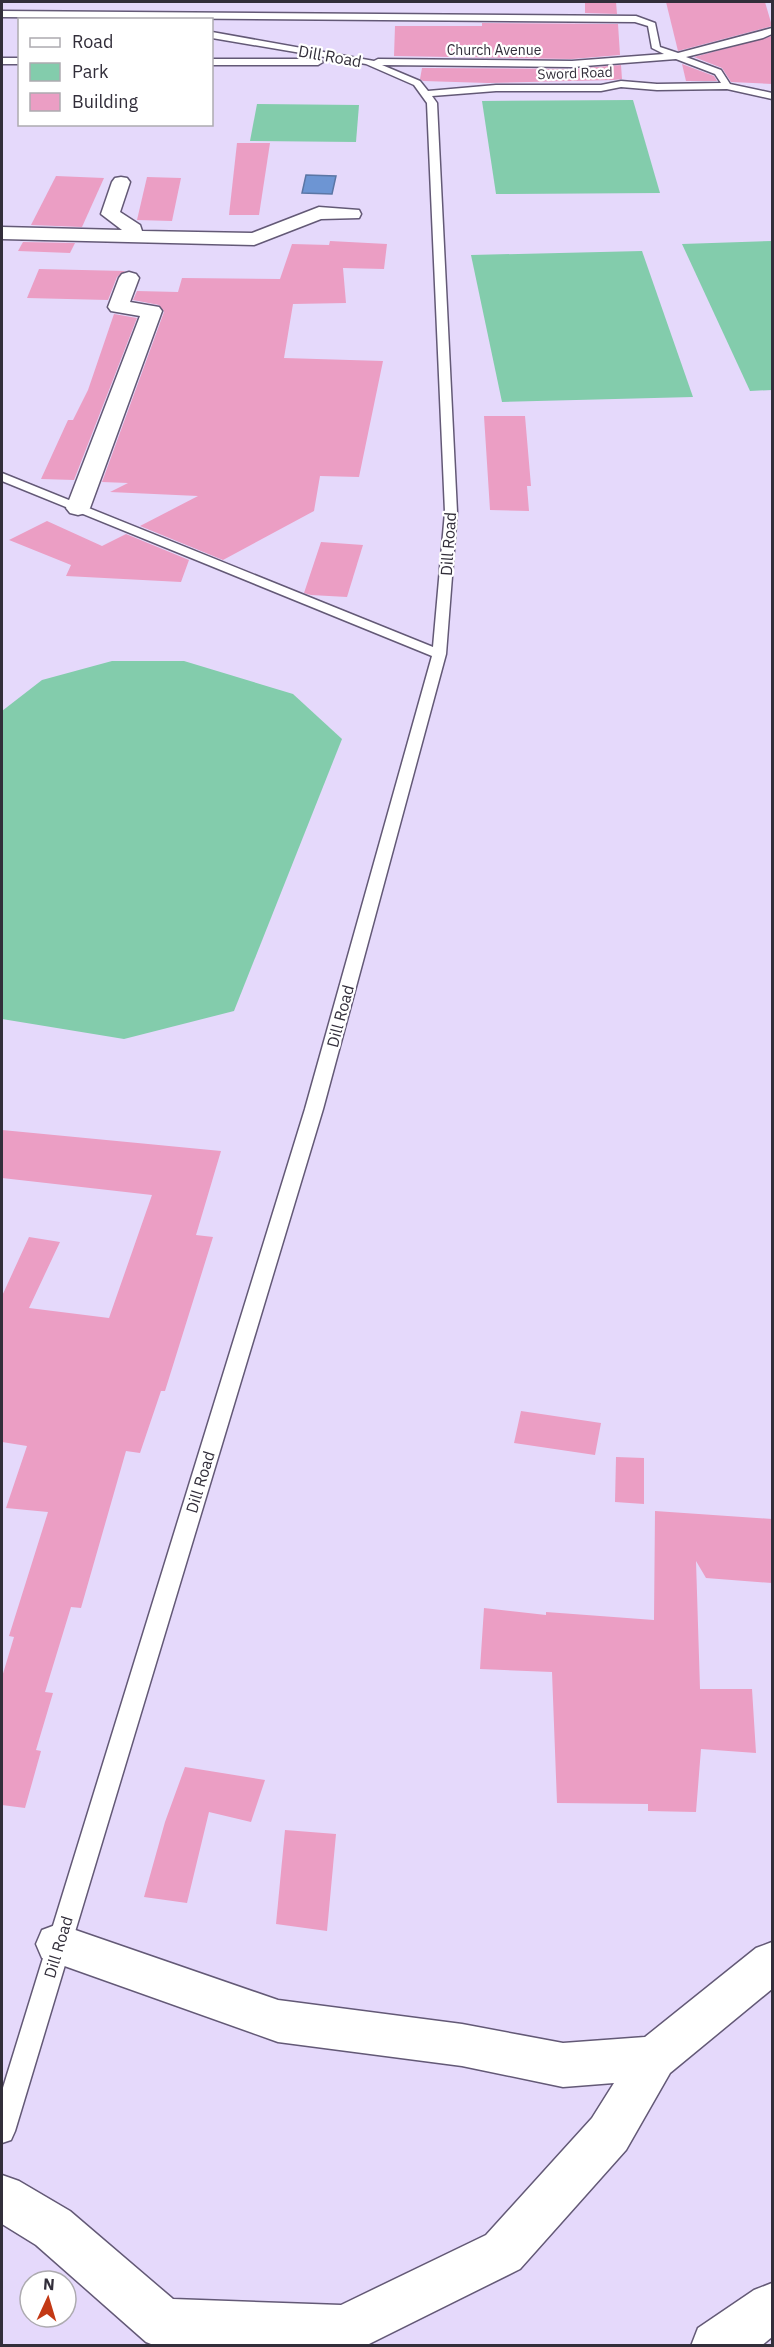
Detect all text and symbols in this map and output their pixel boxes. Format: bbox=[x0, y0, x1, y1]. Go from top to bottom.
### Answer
legend bbox=[18, 18, 213, 126]
text: Road bbox=[72, 30, 113, 53]
street label: Dill Road bbox=[297, 41, 363, 71]
street label: Church Avenue bbox=[447, 41, 542, 59]
text: Park bbox=[72, 60, 109, 83]
street label: Sword Road bbox=[537, 63, 613, 83]
text: Building bbox=[72, 90, 139, 113]
street label: Dill Road bbox=[436, 511, 460, 577]
street label: Dill Road bbox=[322, 983, 358, 1049]
street label: Dill Road bbox=[181, 1449, 219, 1515]
street label: Dill Road bbox=[39, 1914, 77, 1980]
north arrow bbox=[18, 2269, 78, 2329]
text: N bbox=[43, 2274, 56, 2294]

